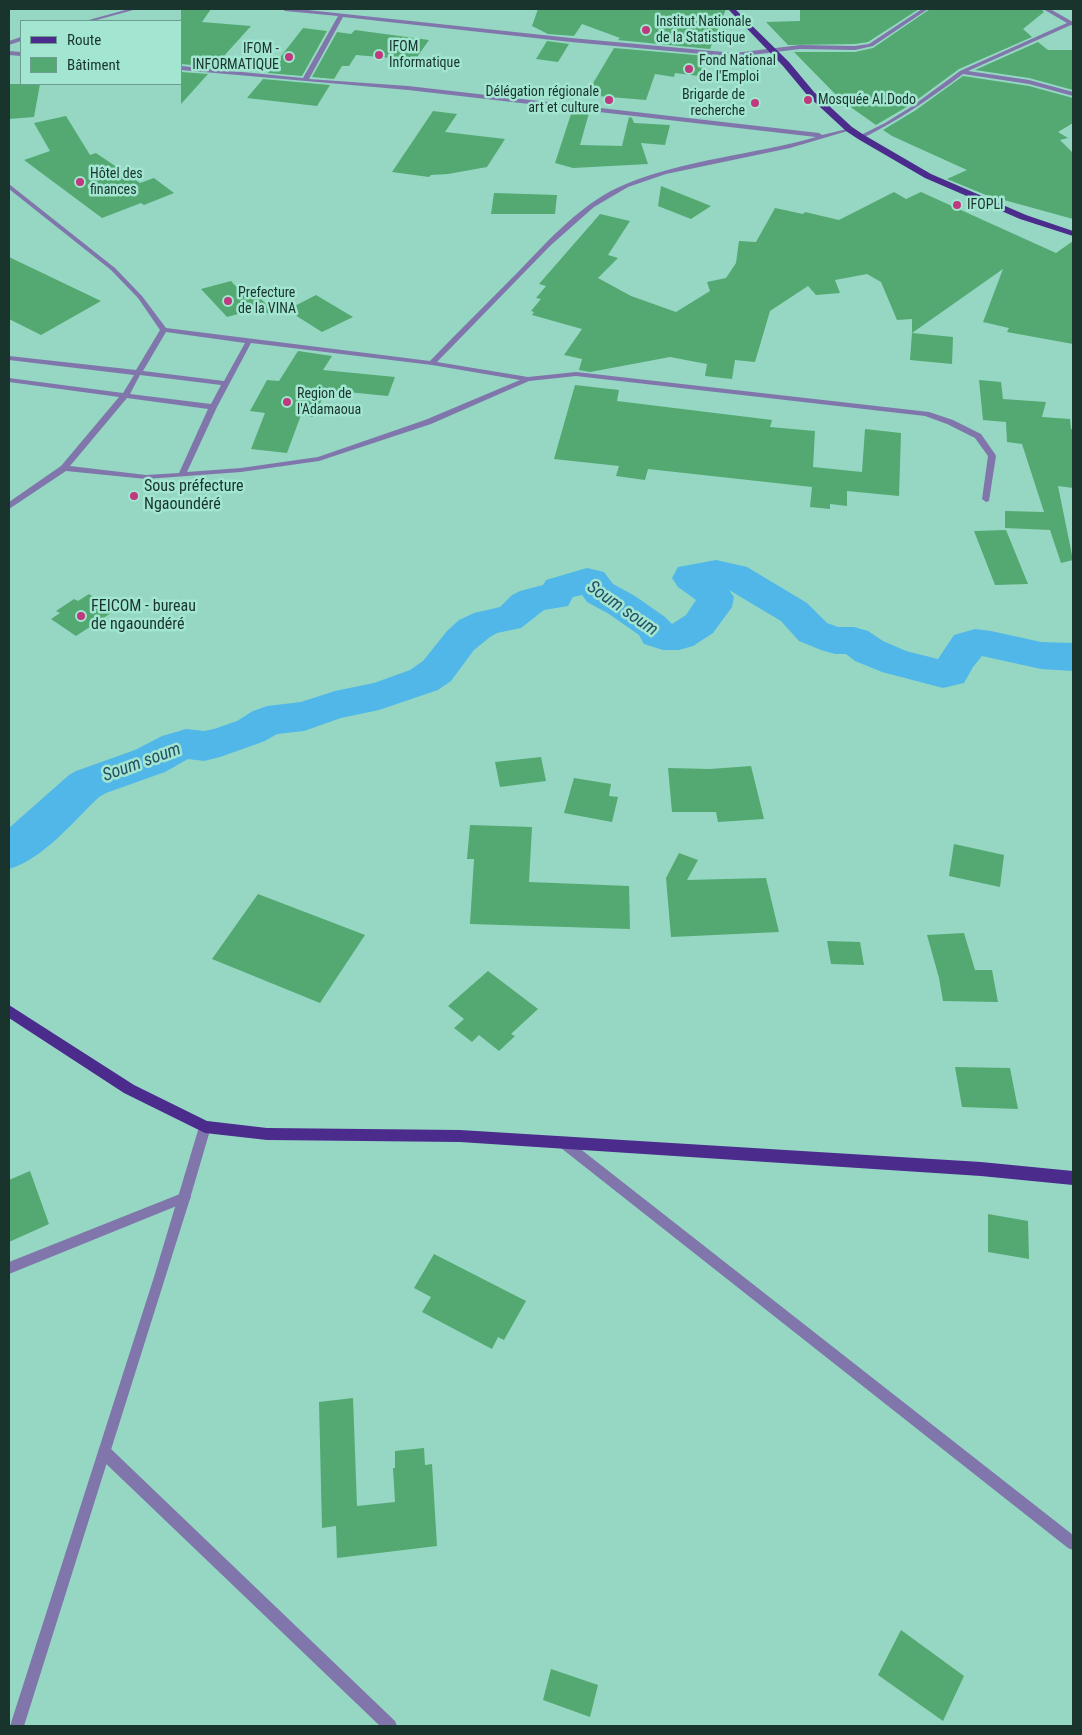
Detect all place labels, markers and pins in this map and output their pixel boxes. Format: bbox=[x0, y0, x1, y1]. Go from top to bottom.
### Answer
place label: Institut Nationale de la Statistique bbox=[656, 14, 751, 46]
marker: Institut Nationale de la Statistique bbox=[640, 24, 652, 36]
place label: IFOM Informatique bbox=[389, 39, 460, 72]
place label: IFOM - INFORMATIQUE bbox=[192, 41, 279, 74]
marker: IFOM Informatique bbox=[373, 49, 385, 61]
marker: IFOM - INFORMATIQUE bbox=[283, 51, 295, 63]
place label: Fond National de l'Emploi bbox=[699, 53, 776, 85]
marker: Fond National de l'Emploi bbox=[683, 63, 695, 75]
place label: Délégation régionale art et culture bbox=[486, 84, 599, 116]
place label: Brigarde de recherche bbox=[682, 87, 745, 120]
place label: Mosquée Al.Dodo bbox=[818, 92, 916, 108]
marker: Délégation régionale art et culture bbox=[603, 94, 615, 106]
marker: Mosquée Al.Dodo bbox=[802, 94, 814, 106]
marker: Brigarde de recherche bbox=[749, 97, 761, 109]
place label: Hôtel des finances bbox=[90, 166, 143, 198]
marker: Hôtel des finances bbox=[74, 176, 86, 188]
place label: IFOPLI bbox=[967, 197, 1004, 213]
marker: IFOPLI bbox=[951, 199, 963, 211]
place label: Prefecture de la VINA bbox=[238, 285, 296, 318]
marker: Prefecture de la VINA bbox=[222, 295, 234, 307]
place label: Region de l'Adamaoua bbox=[297, 386, 361, 418]
marker: Region de l'Adamaoua bbox=[281, 396, 293, 408]
place label: Sous préfecture Ngaoundéré bbox=[144, 477, 244, 515]
marker: Sous préfecture Ngaoundéré bbox=[128, 490, 140, 502]
place label: FEICOM - bureau de ngaoundéré bbox=[91, 597, 196, 635]
marker: FEICOM - bureau de ngaoundéré bbox=[75, 610, 87, 622]

